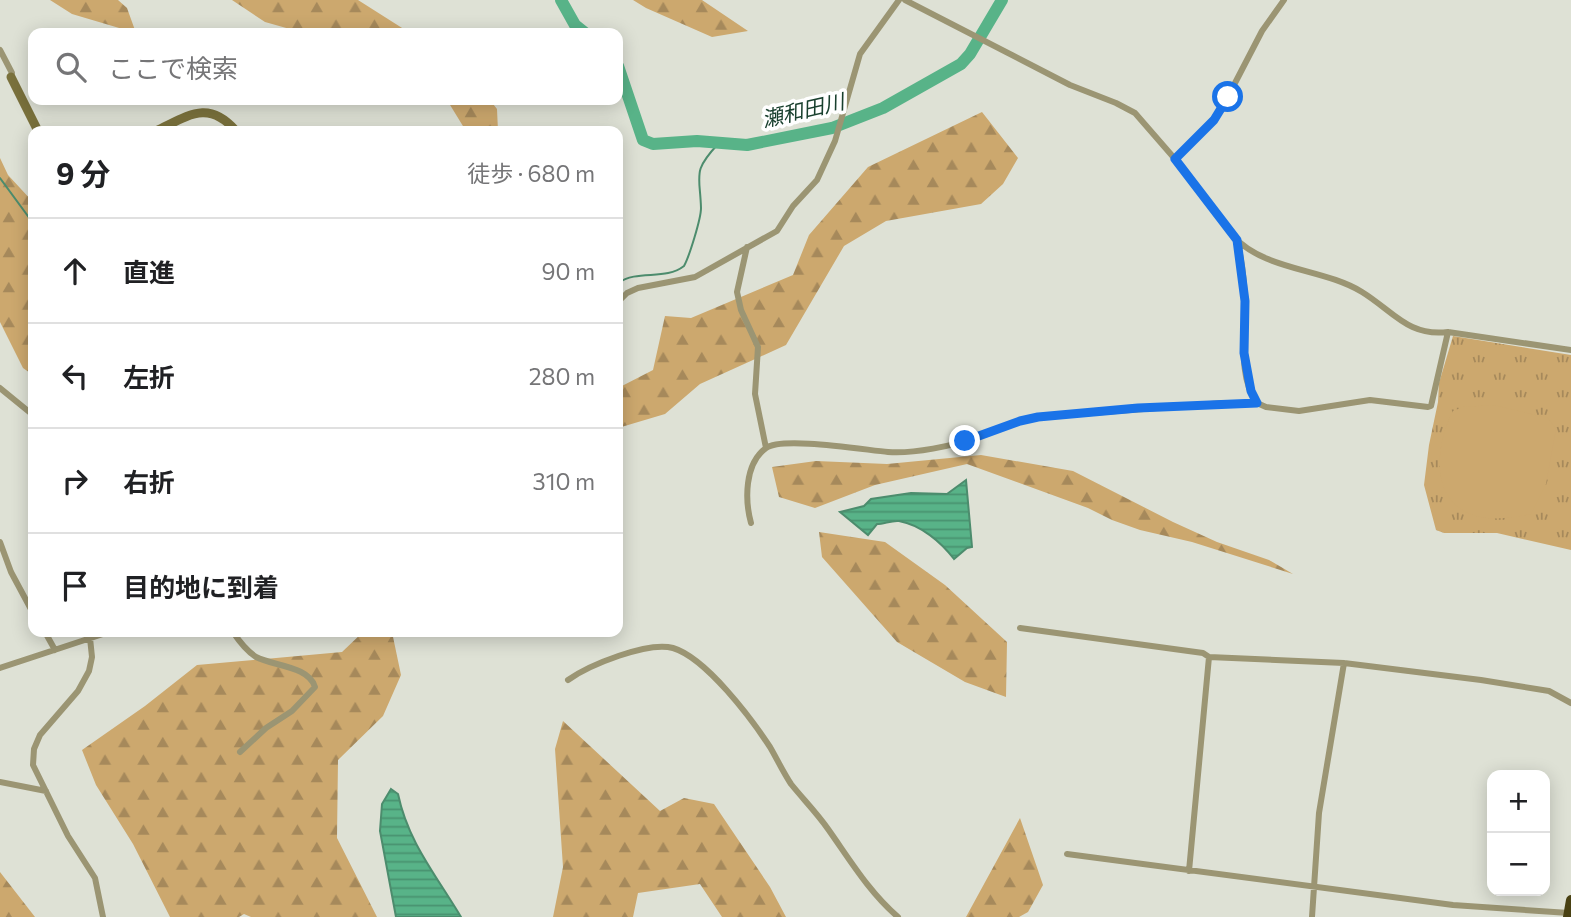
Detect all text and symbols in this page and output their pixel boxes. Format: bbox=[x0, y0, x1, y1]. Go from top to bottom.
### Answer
search box bbox=[28, 28, 623, 105]
icon: search bbox=[52, 48, 90, 86]
text: ここで検索 bbox=[108, 52, 238, 83]
route start bbox=[1212, 81, 1243, 112]
water label: 瀬和田川 bbox=[759, 87, 848, 131]
text: 9 分 bbox=[56, 154, 110, 191]
text: 徒歩 · 680 m bbox=[467, 159, 595, 187]
icon: ahead bbox=[56, 252, 94, 290]
text: 直進 bbox=[123, 256, 175, 287]
text: 90 m bbox=[542, 257, 595, 285]
icon: left bbox=[56, 357, 94, 395]
text: 左折 bbox=[123, 361, 175, 392]
text: 280 m bbox=[529, 362, 595, 390]
route end bbox=[949, 425, 980, 456]
icon: right bbox=[56, 462, 94, 500]
text: 右折 bbox=[123, 466, 175, 497]
text: 310 m bbox=[533, 467, 595, 495]
icon: arrive bbox=[56, 567, 94, 605]
text: 目的地に到着 bbox=[123, 571, 279, 602]
map controls bbox=[1487, 770, 1550, 896]
button: + bbox=[1487, 770, 1550, 833]
button: − bbox=[1487, 833, 1550, 896]

